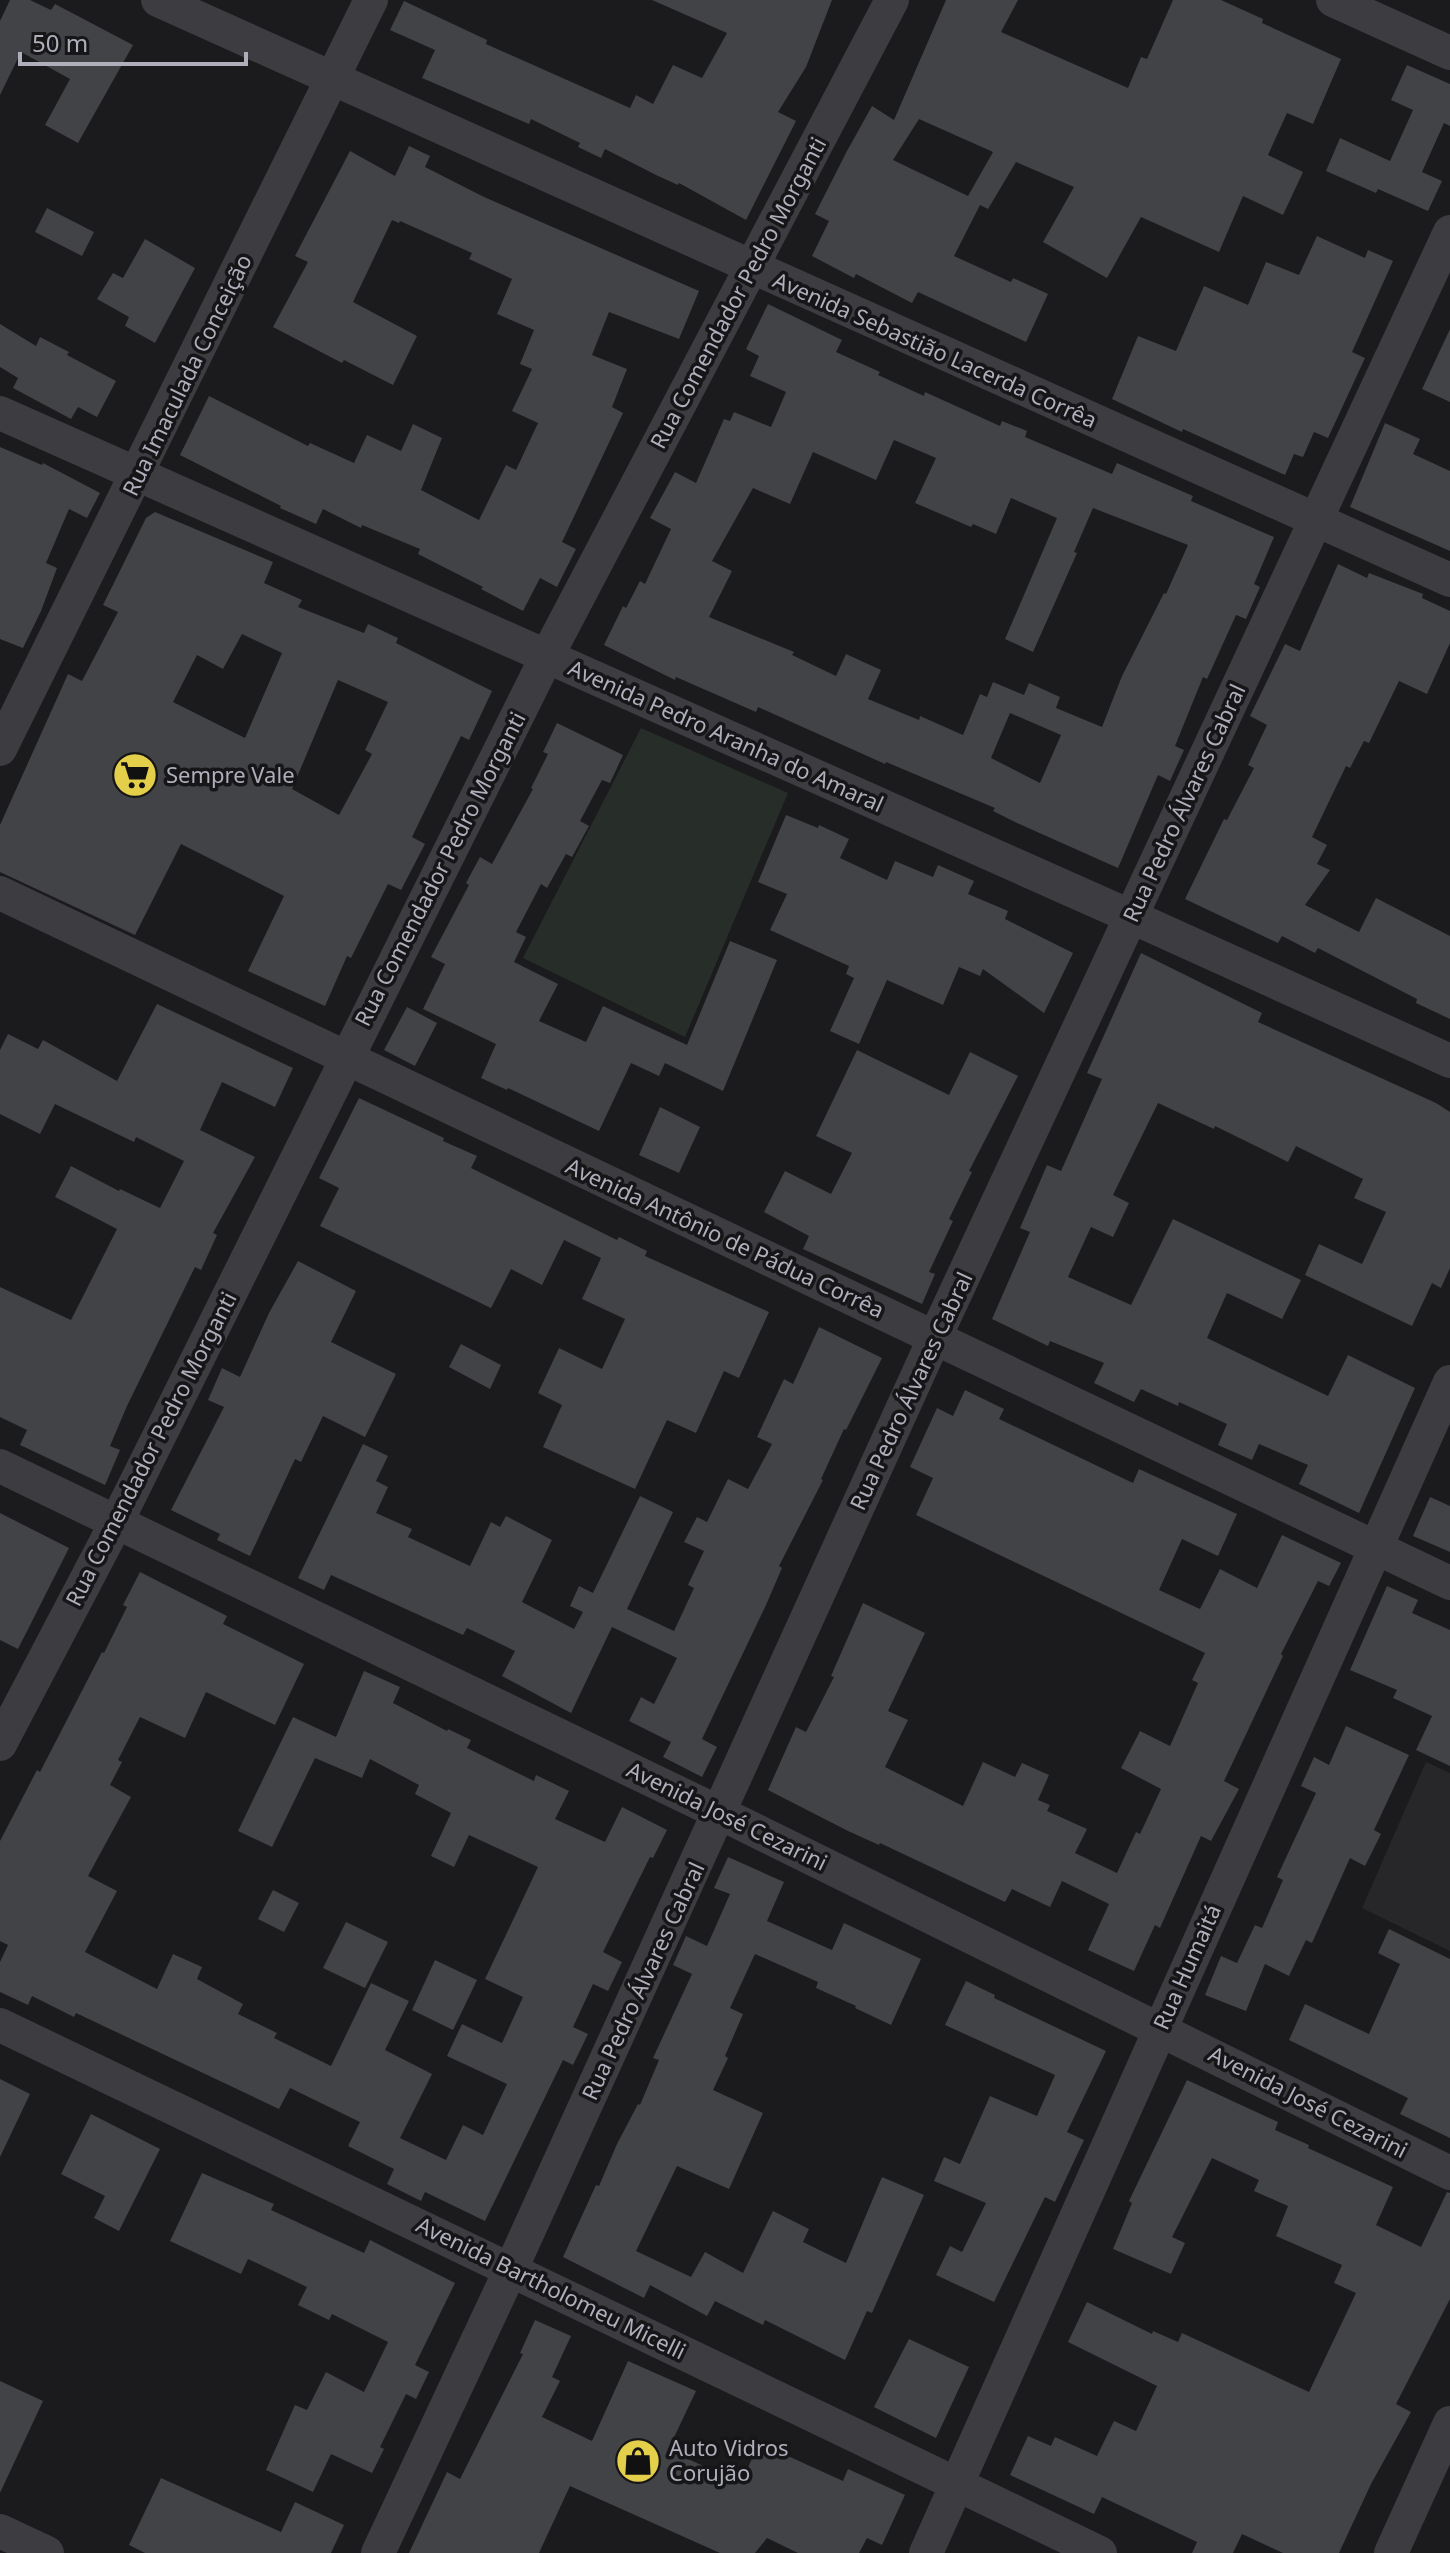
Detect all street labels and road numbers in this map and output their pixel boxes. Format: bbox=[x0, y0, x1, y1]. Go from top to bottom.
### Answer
street label: Rua Comendador Pedro Morganti bbox=[642, 132, 832, 454]
street label: Rua Imaculada Conceição bbox=[115, 249, 258, 500]
street label: Avenida Sebastião Lacerda Corrêa bbox=[769, 264, 1102, 434]
street label: Avenida Pedro Aranha do Amaral bbox=[564, 652, 889, 818]
street label: Rua Pedro Álvares Cabral bbox=[1115, 679, 1251, 926]
street label: Rua Comendador Pedro Morganti bbox=[347, 706, 532, 1031]
street label: Avenida Antônio de Pádua Corrêa bbox=[561, 1150, 889, 1324]
street label: Rua Pedro Álvares Cabral bbox=[842, 1267, 978, 1514]
street label: Rua Comendador Pedro Morganti bbox=[58, 1286, 243, 1611]
street label: Avenida José Cezarini bbox=[622, 1754, 833, 1877]
street label: Rua Pedro Álvares Cabral bbox=[574, 1857, 710, 2104]
street label: Rua Humaitá bbox=[1145, 1899, 1227, 2034]
street label: Avenida José Cezarini bbox=[1204, 2038, 1413, 2164]
street label: Avenida Bartholomeu Micelli bbox=[412, 2209, 691, 2365]

